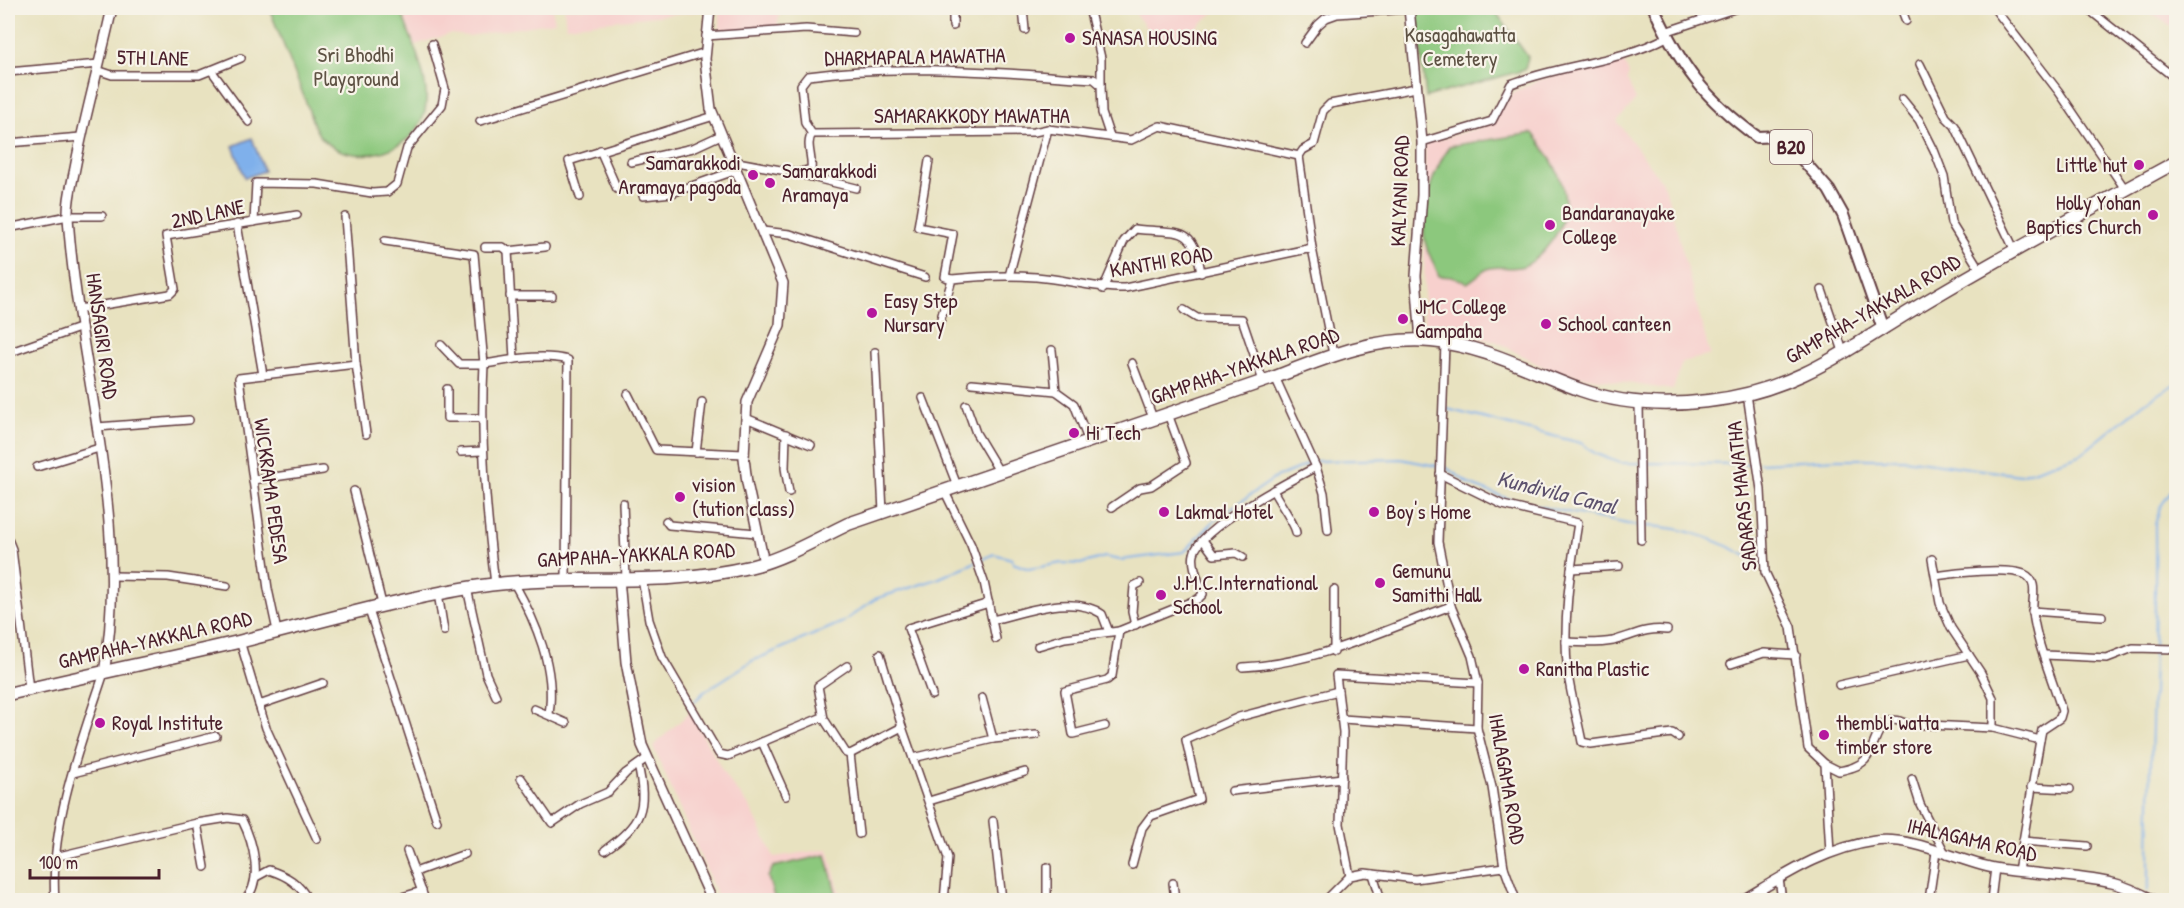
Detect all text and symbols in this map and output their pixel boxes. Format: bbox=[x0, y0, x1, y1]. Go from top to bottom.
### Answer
park label: Kasagahawatta Cemetery bbox=[1405, 20, 1515, 73]
place label: SANASA HOUSING bbox=[1082, 23, 1217, 52]
marker: SANASA HOUSING bbox=[1063, 31, 1077, 45]
park label: Sri Bhodhi Playground bbox=[314, 40, 398, 93]
street label: DHARMAPALA MAWATHA bbox=[824, 40, 1006, 73]
street label: 5TH LANE bbox=[117, 42, 189, 73]
street label: SAMARAKKODY MAWATHA bbox=[874, 101, 1070, 130]
road number: B20 bbox=[1770, 130, 1812, 164]
street label: KALYANI ROAD bbox=[1383, 135, 1416, 247]
place label: Samarakkodi Aramaya pagoda bbox=[619, 148, 741, 201]
place label: Little hut bbox=[2057, 150, 2128, 179]
place label: Samarakkodi Aramaya bbox=[782, 156, 878, 209]
marker: Little hut bbox=[2132, 158, 2146, 172]
marker: Samarakkodi Aramaya pagoda bbox=[746, 168, 760, 182]
marker: Samarakkodi Aramaya bbox=[763, 176, 777, 190]
place label: Holly Yohan Baptics Church bbox=[2026, 188, 2141, 241]
street label: 2ND LANE bbox=[169, 192, 247, 235]
place label: Bandaranayake College bbox=[1562, 198, 1675, 251]
marker: Holly Yohan Baptics Church bbox=[2146, 208, 2160, 222]
marker: Bandaranayake College bbox=[1543, 218, 1557, 232]
street label: KANTHI ROAD bbox=[1108, 238, 1214, 285]
street label: GAMPAHA-YAKKALA ROAD bbox=[1780, 247, 1966, 371]
street label: HANSAGIRI ROAD bbox=[79, 271, 126, 401]
place label: Easy Step Nursary bbox=[884, 286, 958, 339]
place label: JMC College Gampaha bbox=[1415, 292, 1507, 345]
marker: Easy Step Nursary bbox=[865, 306, 879, 320]
place label: School canteen bbox=[1558, 309, 1671, 338]
marker: JMC College Gampaha bbox=[1396, 312, 1410, 326]
marker: School canteen bbox=[1539, 317, 1553, 331]
street label: GAMPAHA-YAKKALA ROAD bbox=[1147, 320, 1343, 411]
street label: WICKRAMA PEDESA bbox=[247, 416, 296, 565]
place label: Hi Tech bbox=[1086, 418, 1141, 447]
street label: SADARAS MAWATHA bbox=[1719, 420, 1764, 572]
marker: Hi Tech bbox=[1067, 426, 1081, 440]
water label: Kundivila Canal bbox=[1494, 463, 1621, 522]
place label: vision (tution class) bbox=[692, 470, 795, 523]
marker: vision (tution class) bbox=[673, 490, 687, 504]
place label: Lakmal Hotel bbox=[1176, 497, 1274, 526]
place label: Boy's Home bbox=[1386, 497, 1471, 526]
marker: Lakmal Hotel bbox=[1157, 505, 1171, 519]
marker: Boy's Home bbox=[1367, 505, 1381, 519]
street label: GAMPAHA-YAKKALA ROAD bbox=[536, 535, 736, 574]
place label: Gemunu Samithi Hall bbox=[1392, 556, 1482, 609]
place label: J.M.C.International School bbox=[1173, 568, 1318, 621]
marker: Gemunu Samithi Hall bbox=[1373, 576, 1387, 590]
marker: J.M.C.International School bbox=[1154, 588, 1168, 602]
street label: GAMPAHA-YAKKALA ROAD bbox=[55, 603, 255, 676]
place label: Ranitha Plastic bbox=[1536, 654, 1650, 683]
marker: Ranitha Plastic bbox=[1517, 662, 1531, 676]
place label: Royal Institute bbox=[112, 708, 223, 737]
place label: thembli watta timber store bbox=[1836, 708, 1939, 761]
street label: IHALAGAMA ROAD bbox=[1482, 711, 1533, 847]
marker: Royal Institute bbox=[93, 716, 107, 730]
marker: thembli watta timber store bbox=[1817, 728, 1831, 742]
street label: IHALAGAMA ROAD bbox=[1904, 810, 2040, 869]
scale bar bbox=[30, 842, 159, 880]
text: 100 m bbox=[39, 850, 78, 875]

